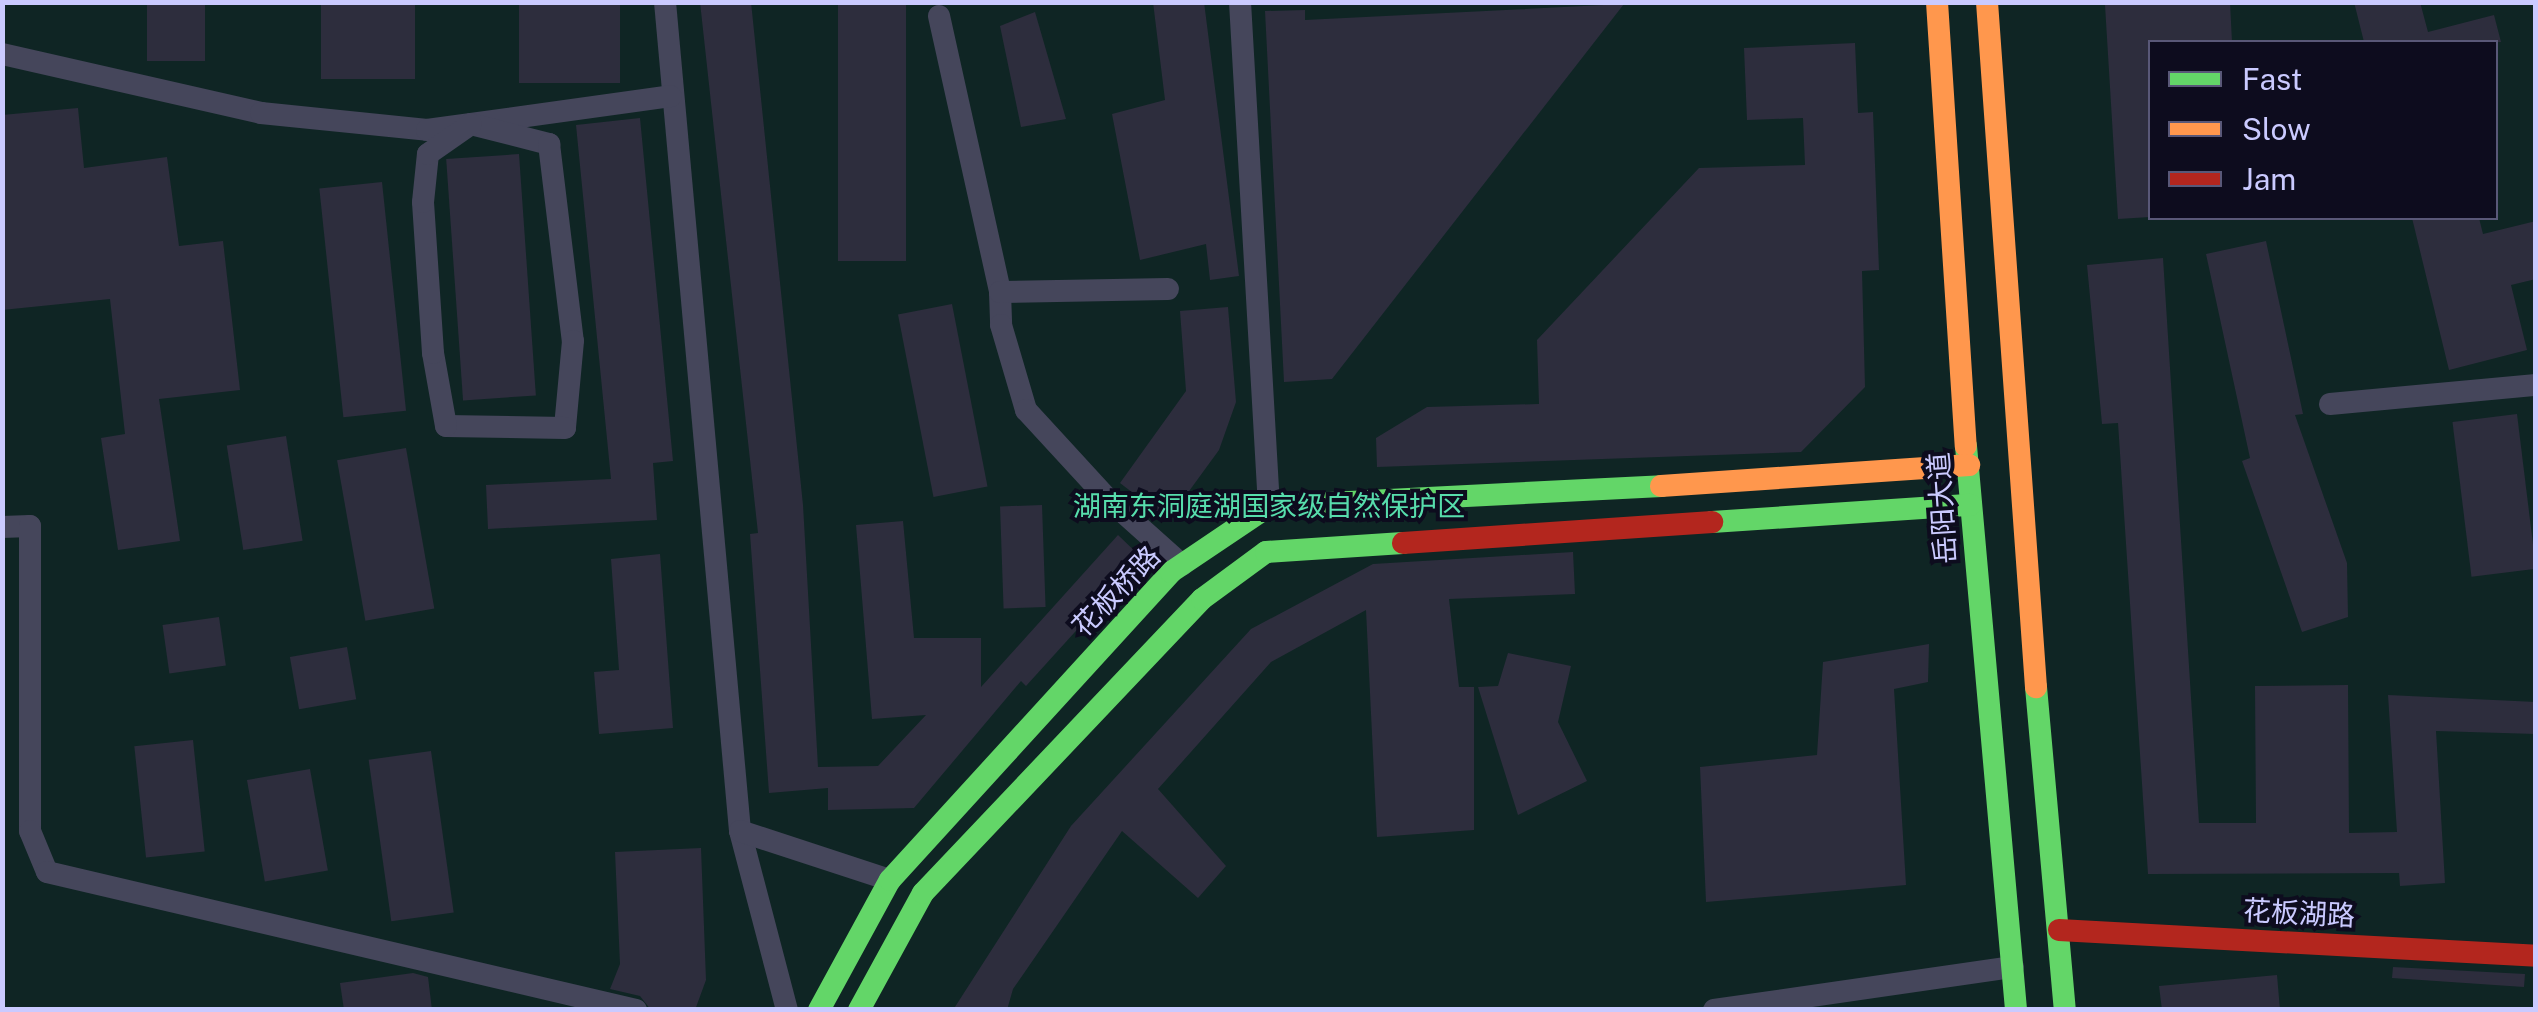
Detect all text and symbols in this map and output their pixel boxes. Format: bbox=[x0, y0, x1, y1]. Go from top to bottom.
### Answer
legend bbox=[2148, 40, 2498, 220]
text: Fast bbox=[2242, 61, 2302, 97]
text: Slow bbox=[2242, 111, 2311, 147]
text: Jam bbox=[2242, 161, 2296, 197]
street label: 岳阳大道 bbox=[1921, 451, 1963, 565]
park label: 湖南东洞庭湖国家级自然保护区 bbox=[1073, 489, 1465, 523]
street label: 花板桥路 bbox=[1065, 539, 1167, 643]
street label: 花板湖路 bbox=[2242, 893, 2356, 933]

